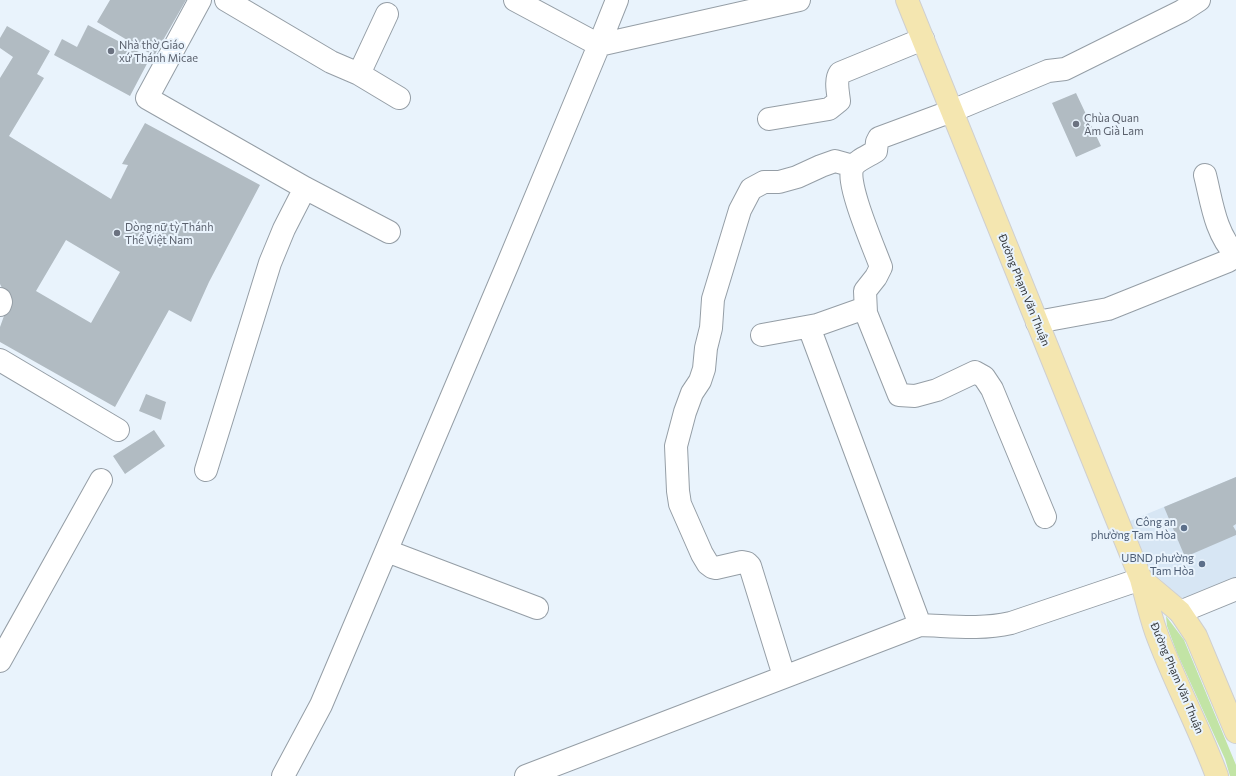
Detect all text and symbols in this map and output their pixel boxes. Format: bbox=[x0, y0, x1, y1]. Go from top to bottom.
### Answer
place label: Nhà thờ Giáo xứ Thánh Micae bbox=[119, 38, 198, 64]
marker: Nhà thờ Giáo xứ Thánh Micae bbox=[106, 46, 116, 56]
place label: Chùa Quan Âm Già Lam bbox=[1084, 111, 1144, 137]
marker: Chùa Quan Âm Già Lam bbox=[1071, 119, 1081, 129]
place label: Dòng nữ tỳ Thánh Thể Việt Nam bbox=[125, 220, 213, 246]
marker: Dòng nữ tỳ Thánh Thể Việt Nam bbox=[112, 228, 122, 238]
street label: Đường Phạm Văn Thuận bbox=[995, 232, 1053, 348]
place label: Công an phường Tam Hòa bbox=[1091, 515, 1176, 541]
marker: Công an phường Tam Hòa bbox=[1179, 523, 1189, 533]
place label: UBND phường Tam Hòa bbox=[1121, 551, 1194, 577]
marker: UBND phường Tam Hòa bbox=[1197, 559, 1207, 569]
street label: Đường Phạm Văn Thuận bbox=[1148, 620, 1206, 736]

